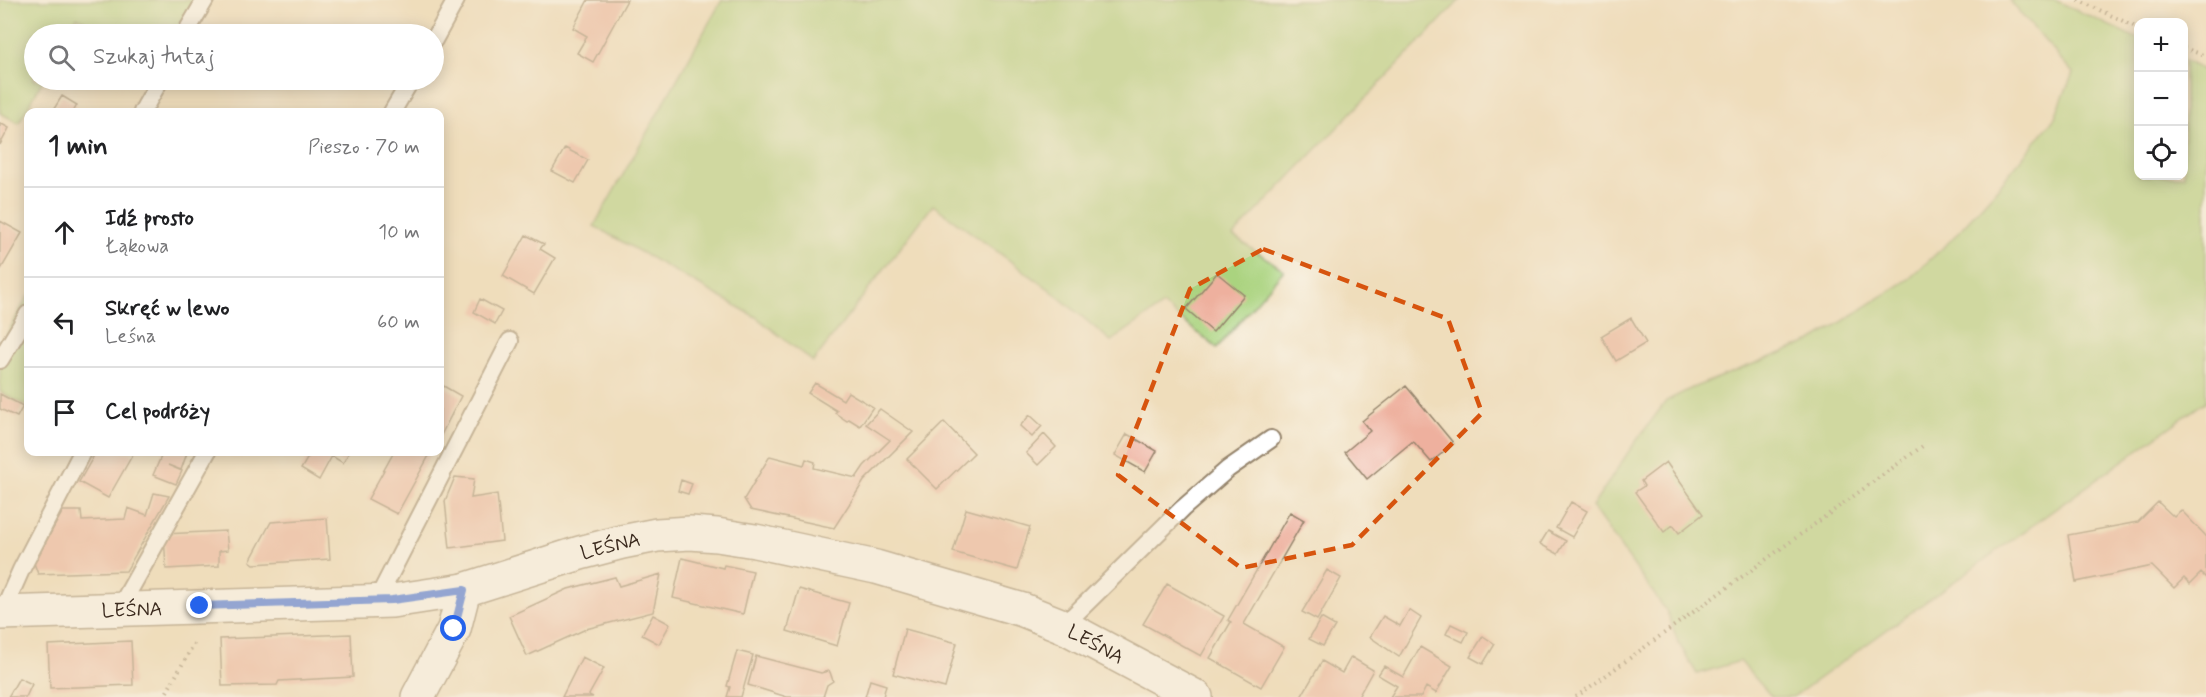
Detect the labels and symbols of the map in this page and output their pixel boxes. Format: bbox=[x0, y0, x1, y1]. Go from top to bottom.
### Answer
street label: LEŚNA bbox=[578, 527, 643, 567]
route end bbox=[186, 592, 212, 618]
street label: LEŚNA bbox=[101, 596, 163, 625]
route start bbox=[440, 615, 466, 641]
street label: LEŚNA bbox=[1062, 619, 1129, 671]

